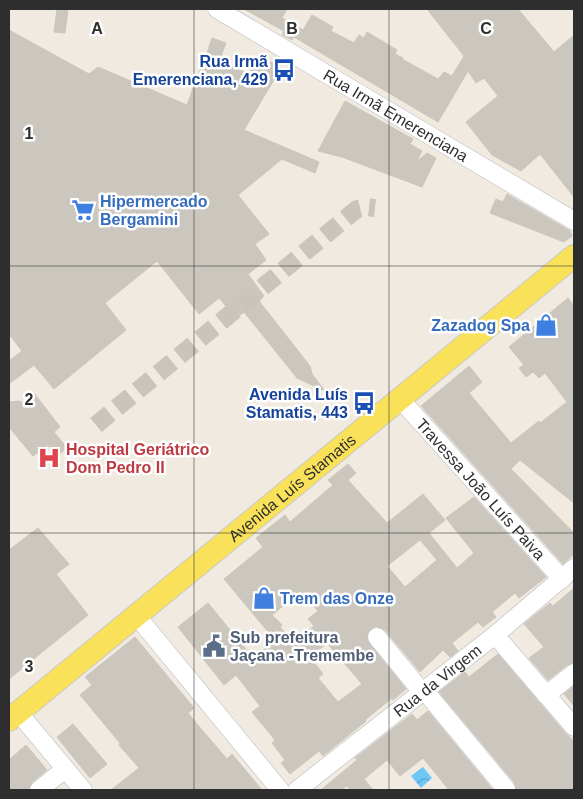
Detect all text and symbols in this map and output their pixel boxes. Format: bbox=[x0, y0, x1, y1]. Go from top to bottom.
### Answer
text: A bbox=[91, 20, 103, 37]
text: B bbox=[286, 20, 298, 37]
text: C bbox=[480, 20, 492, 37]
place label: Rua Irmã Emerenciana, 429 bbox=[133, 53, 268, 88]
bus stop icon: Rua Irmã Emerenciana, 429 bbox=[271, 57, 297, 83]
street label: Rua Irmã Emerenciana bbox=[320, 66, 471, 165]
text: 1 bbox=[25, 125, 34, 142]
place label: Hipermercado Bergamini bbox=[100, 193, 208, 228]
supermarket icon: Hipermercado Bergamini bbox=[70, 197, 96, 223]
shop icon: Zazadog Spa bbox=[533, 312, 559, 338]
place label: Zazadog Spa bbox=[431, 317, 530, 334]
place label: Avenida Luís Stamatis, 443 bbox=[246, 386, 348, 421]
bus stop icon: Avenida Luís Stamatis, 443 bbox=[351, 390, 377, 416]
text: 2 bbox=[25, 391, 34, 408]
street label: Travessa João Luís Paiva bbox=[413, 415, 548, 563]
street label: Avenida Luís Stamatis bbox=[225, 431, 359, 545]
place label: Hospital Geriátrico Dom Pedro II bbox=[66, 441, 209, 476]
hospital icon: Hospital Geriátrico Dom Pedro II bbox=[36, 445, 62, 471]
shop icon: Trem das Onze bbox=[251, 585, 277, 611]
place label: Trem das Onze bbox=[280, 590, 394, 607]
place label: Sub prefeitura Jaçana -Tremembe bbox=[230, 629, 374, 664]
public building icon: Sub prefeitura Jaçana -Tremembe bbox=[201, 633, 227, 659]
street label: Rua da Virgem bbox=[390, 641, 485, 720]
text: 3 bbox=[25, 658, 34, 675]

